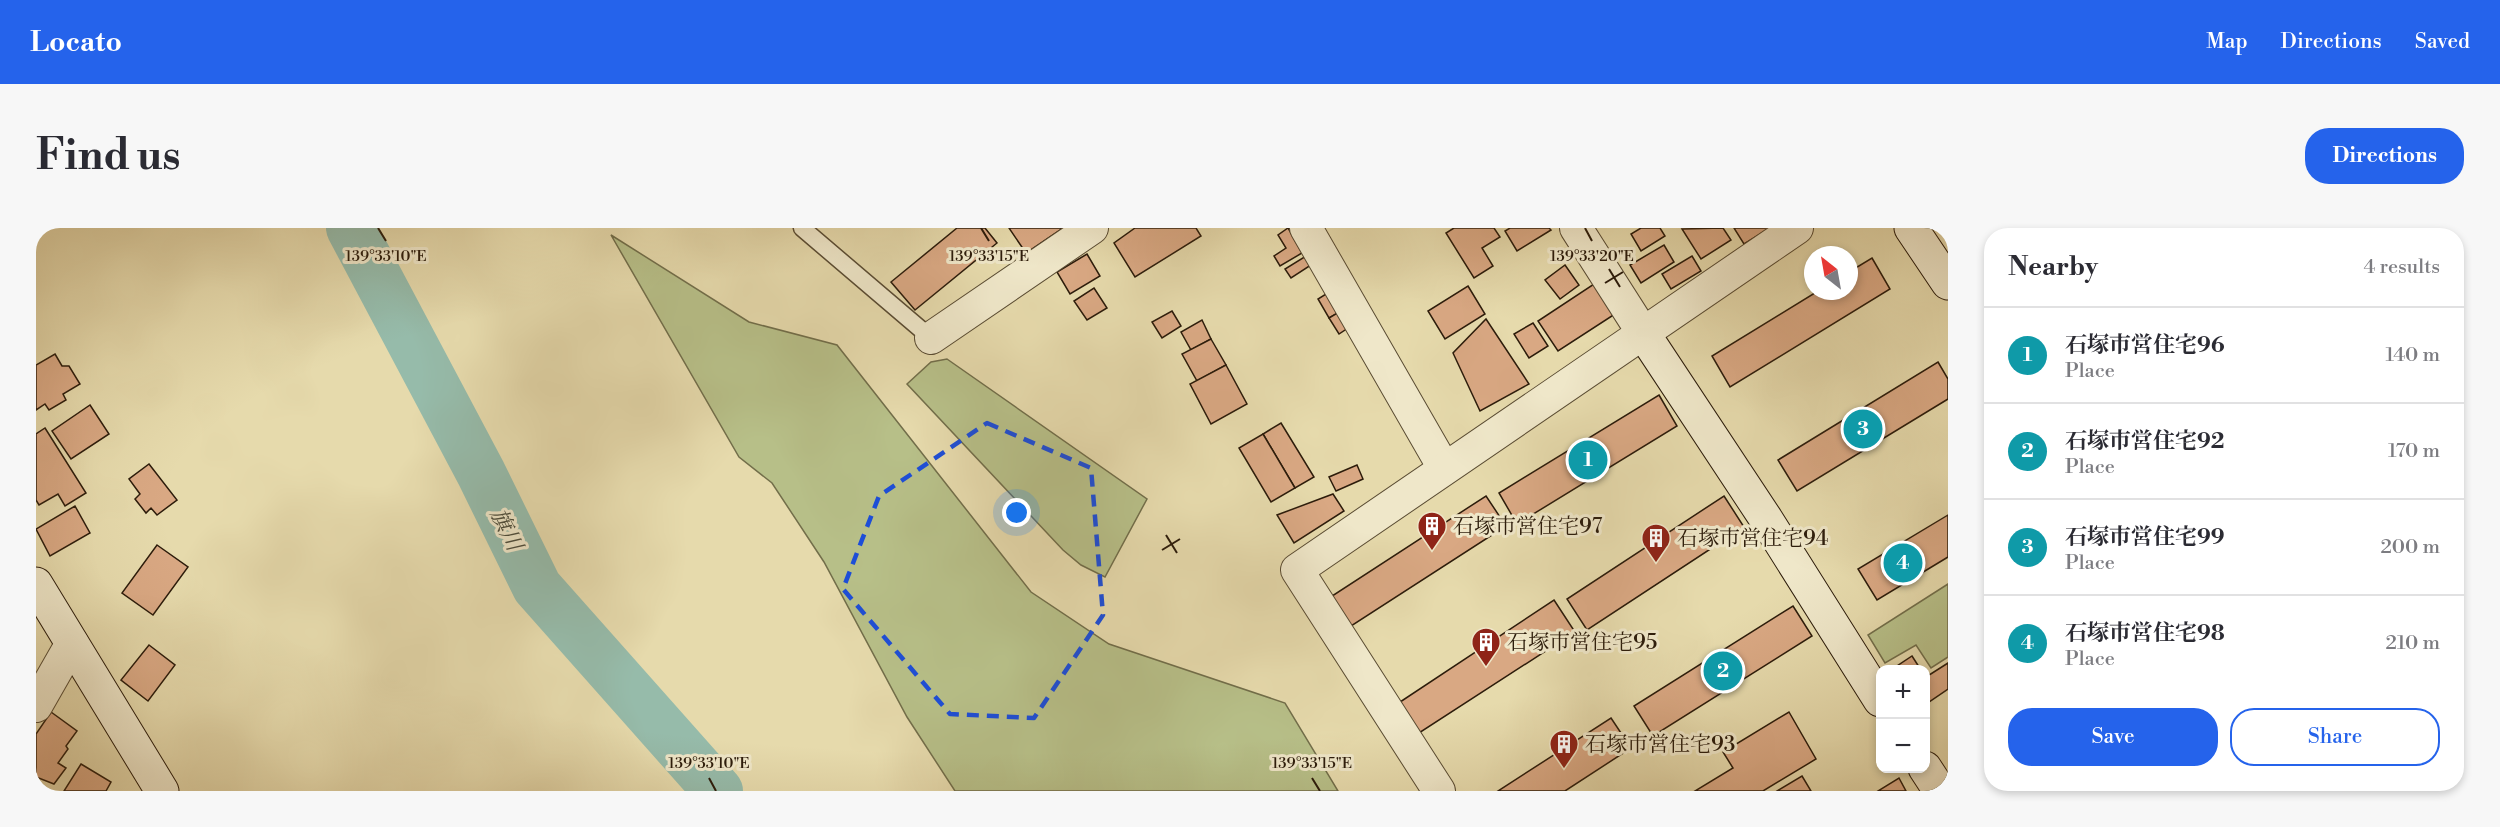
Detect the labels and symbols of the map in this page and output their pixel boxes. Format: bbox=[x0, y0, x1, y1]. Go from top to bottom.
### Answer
north arrow bbox=[1804, 246, 1858, 300]
text: 139°33'10"E bbox=[345, 247, 427, 266]
text: 139°33'15"E bbox=[949, 247, 1029, 266]
text: 139°33'20"E bbox=[1550, 247, 1634, 266]
pin: 3 bbox=[1844, 406, 1882, 452]
pin: 1 bbox=[1568, 438, 1608, 482]
your location bbox=[1002, 498, 1031, 527]
water label: 旗川 bbox=[484, 504, 529, 557]
building icon: 石塚市営住宅97 bbox=[1416, 510, 1448, 552]
place label: 石塚市営住宅97 bbox=[1453, 514, 1603, 540]
building icon: 石塚市営住宅94 bbox=[1640, 522, 1672, 564]
place label: 石塚市営住宅94 bbox=[1677, 526, 1828, 552]
pin: 4 bbox=[1884, 540, 1922, 586]
building icon: 石塚市営住宅95 bbox=[1470, 626, 1502, 668]
place label: 石塚市営住宅95 bbox=[1507, 630, 1657, 656]
pin: 2 bbox=[1704, 648, 1742, 694]
building icon: 石塚市営住宅93 bbox=[1548, 728, 1580, 770]
place label: 石塚市営住宅93 bbox=[1585, 732, 1735, 758]
text: 139°33'10"E bbox=[668, 754, 750, 773]
text: 139°33'15"E bbox=[1272, 754, 1352, 773]

